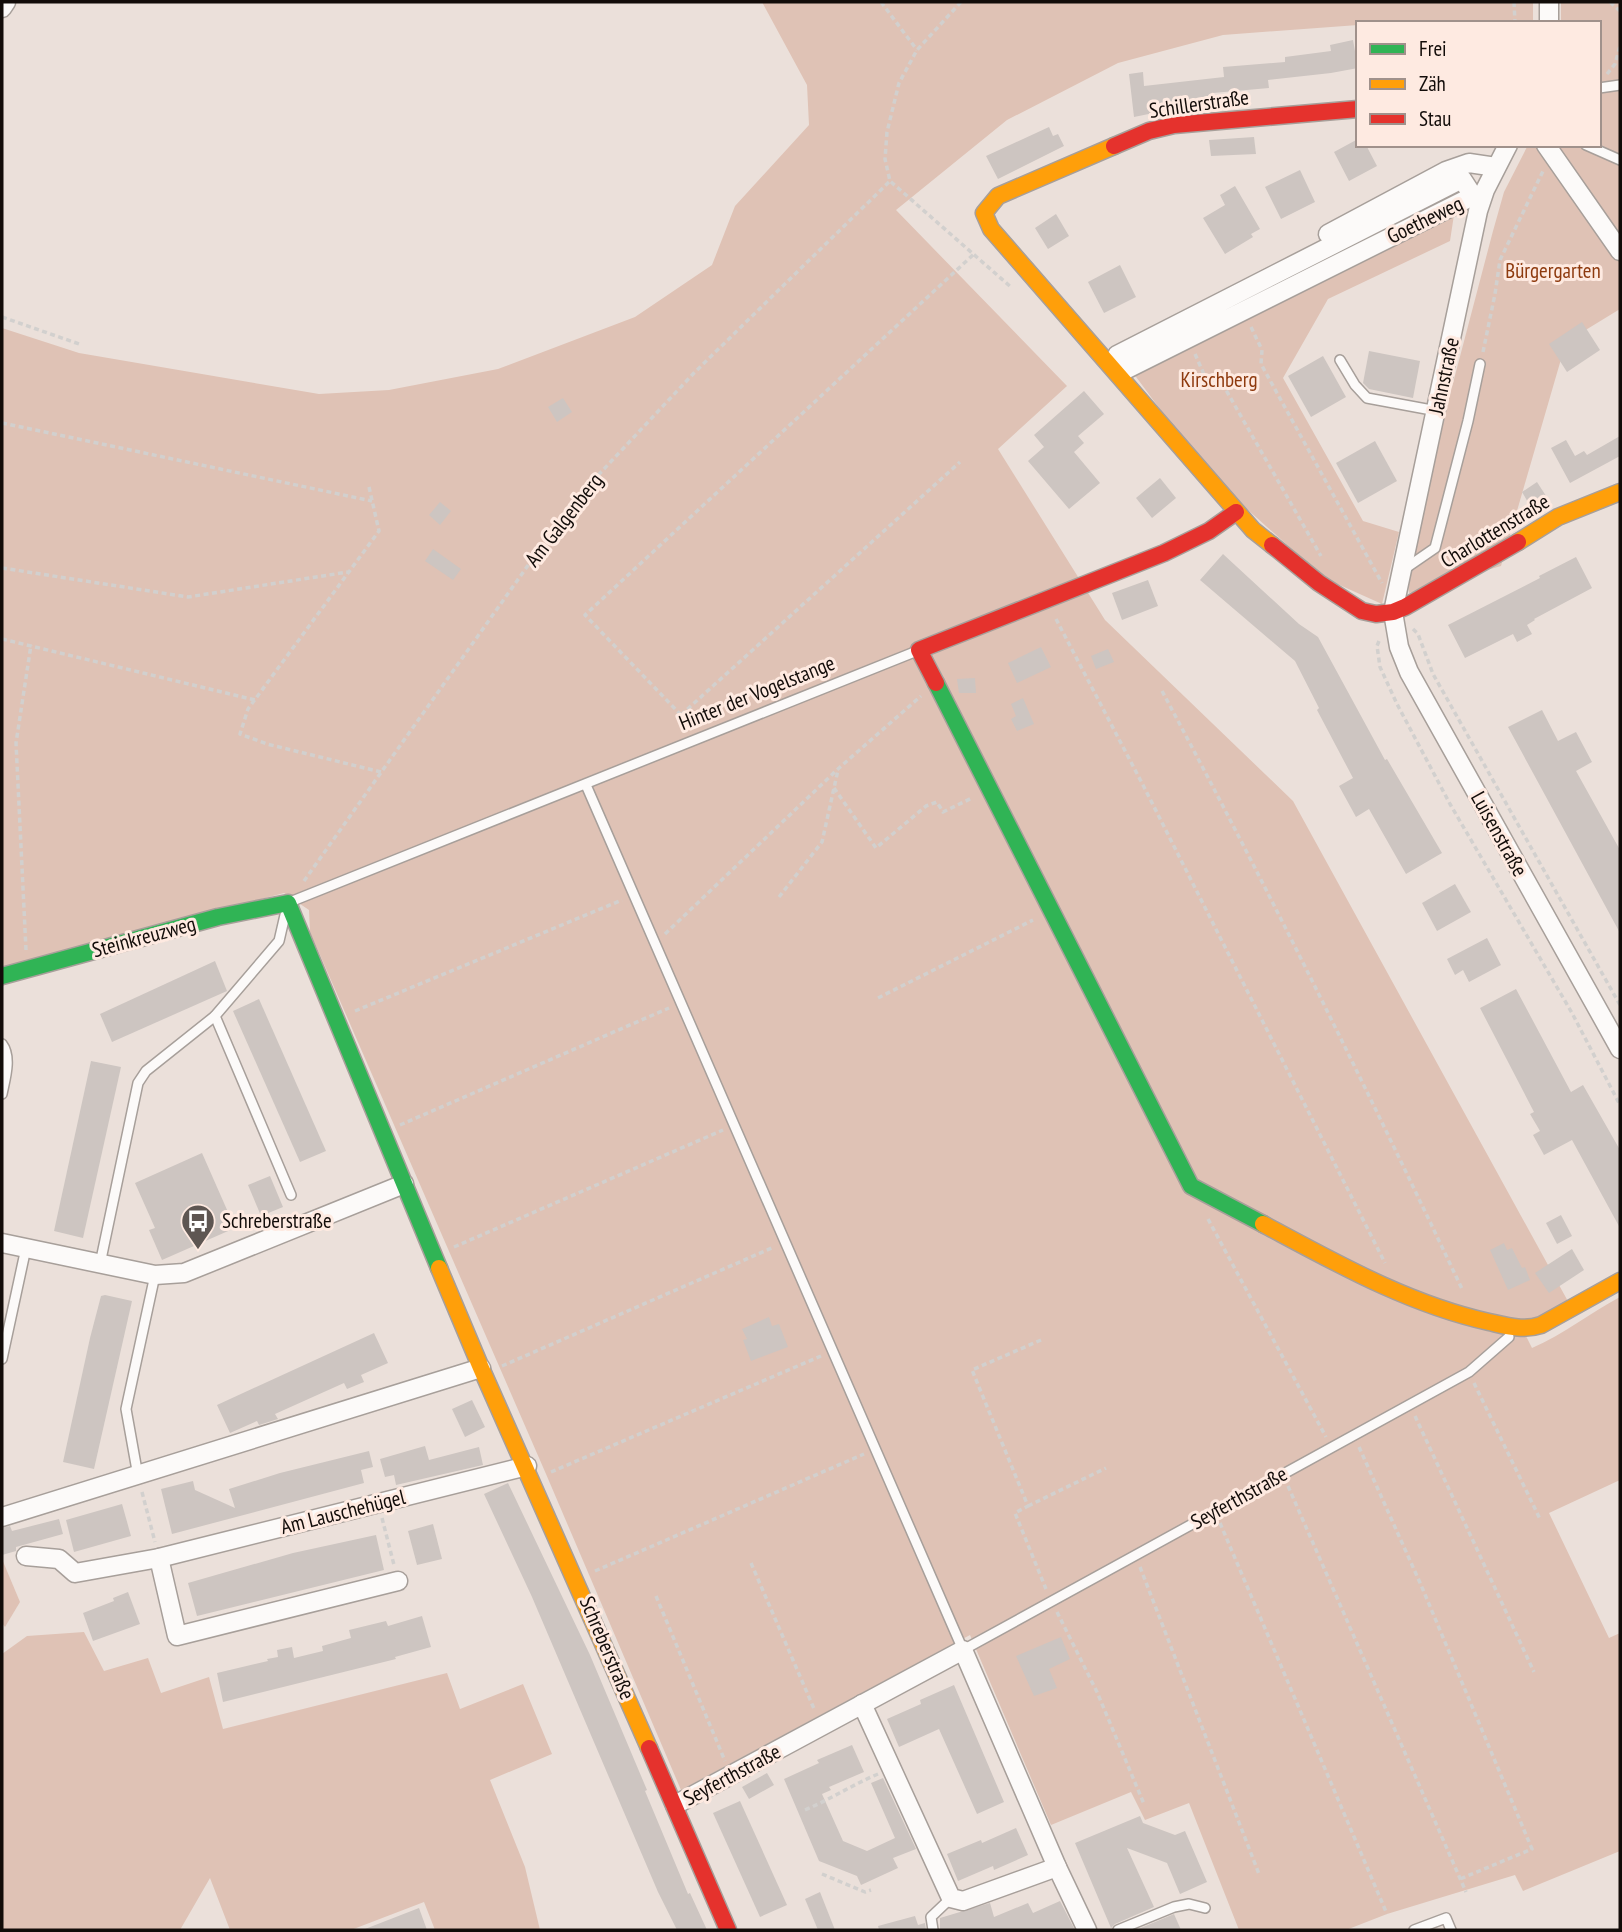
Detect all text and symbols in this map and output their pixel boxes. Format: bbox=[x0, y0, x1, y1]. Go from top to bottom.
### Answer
legend bbox=[1356, 21, 1601, 147]
text: Frei bbox=[1419, 35, 1447, 62]
text: Zäh bbox=[1419, 70, 1446, 97]
street label: Schillerstraße bbox=[1147, 83, 1251, 124]
text: Stau bbox=[1419, 105, 1451, 132]
street label: Goetheweg bbox=[1382, 190, 1467, 250]
park label: Bürgergarten bbox=[1505, 257, 1601, 284]
street label: Jahnstraße bbox=[1422, 335, 1465, 418]
park label: Kirschberg bbox=[1180, 366, 1258, 393]
street label: Am Galgenberg bbox=[519, 468, 608, 572]
street label: Charlottenstraße bbox=[1435, 488, 1554, 574]
street label: Hinter der Vogelstange bbox=[675, 649, 839, 736]
street label: Luisenstraße bbox=[1465, 787, 1534, 881]
street label: Steinkreuzweg bbox=[89, 910, 199, 963]
bus stop icon: Schreberstraße bbox=[179, 1202, 217, 1251]
place label: Schreberstraße bbox=[222, 1207, 332, 1234]
street label: Seyferthstraße bbox=[1186, 1460, 1292, 1535]
street label: Am Lauschehügel bbox=[278, 1483, 408, 1540]
street label: Schreberstraße bbox=[574, 1592, 641, 1704]
street label: Seyferthstraße bbox=[678, 1738, 785, 1811]

